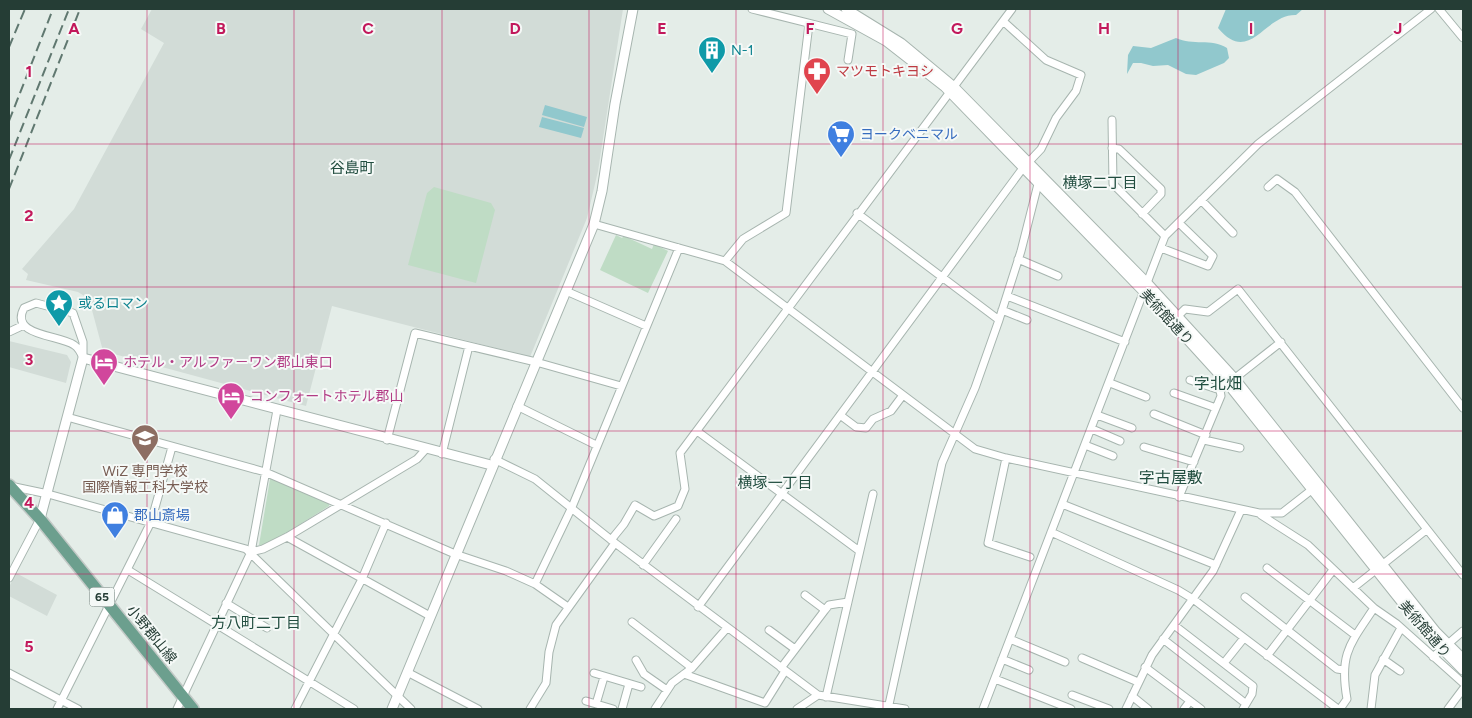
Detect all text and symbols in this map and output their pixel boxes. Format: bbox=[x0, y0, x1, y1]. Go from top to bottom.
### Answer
text: A bbox=[68, 19, 80, 38]
text: B bbox=[216, 19, 226, 38]
text: C bbox=[362, 19, 374, 38]
text: D bbox=[509, 19, 521, 38]
text: E bbox=[657, 19, 667, 38]
text: F bbox=[806, 19, 815, 38]
text: G bbox=[951, 19, 963, 38]
text: H bbox=[1098, 19, 1110, 38]
text: I bbox=[1249, 19, 1253, 38]
text: J bbox=[1394, 19, 1402, 38]
building icon: N-1 bbox=[697, 35, 727, 74]
place label: N-1 bbox=[731, 42, 753, 59]
pharmacy icon: マツモトキヨシ bbox=[802, 56, 832, 95]
text: 1 bbox=[26, 62, 32, 81]
place label: マツモトキヨシ bbox=[836, 63, 934, 80]
supermarket icon: ヨークベニマル bbox=[826, 119, 856, 158]
place label: ヨークベニマル bbox=[860, 126, 958, 143]
district label: 谷島町 bbox=[329, 159, 375, 177]
district label: 横塚二丁目 bbox=[1062, 174, 1138, 192]
text: 2 bbox=[24, 206, 34, 225]
street label: 美術館通り bbox=[1137, 286, 1197, 349]
place icon: 或るロマン bbox=[44, 288, 74, 327]
place label: 或るロマン bbox=[78, 295, 148, 312]
hotel icon: ホテル・アルファ－ワン郡山東口 bbox=[89, 347, 119, 386]
text: 3 bbox=[25, 350, 34, 369]
place label: ホテル・アルファ－ワン郡山東口 bbox=[123, 354, 333, 371]
district label: 字北畑 bbox=[1194, 374, 1242, 393]
hotel icon: コンフォートホテル郡山 bbox=[216, 381, 246, 420]
place label: コンフォートホテル郡山 bbox=[250, 388, 404, 405]
school or university icon: WiZ 専門学校 国際情報工科大学校 bbox=[130, 423, 160, 462]
place label: WiZ 専門学校 国際情報工科大学校 bbox=[82, 463, 208, 496]
district label: 字古屋敷 bbox=[1139, 468, 1203, 487]
district label: 横塚一丁目 bbox=[737, 474, 813, 492]
text: 4 bbox=[24, 493, 34, 512]
shop icon: 郡山斎場 bbox=[100, 500, 130, 539]
place label: 郡山斎場 bbox=[134, 507, 190, 524]
road number: 65 bbox=[90, 588, 114, 606]
street label: 美術館通り bbox=[1395, 597, 1454, 661]
street label: 小野郡山線 bbox=[123, 602, 180, 667]
district label: 方八町二丁目 bbox=[211, 614, 301, 632]
text: 5 bbox=[24, 637, 34, 656]

